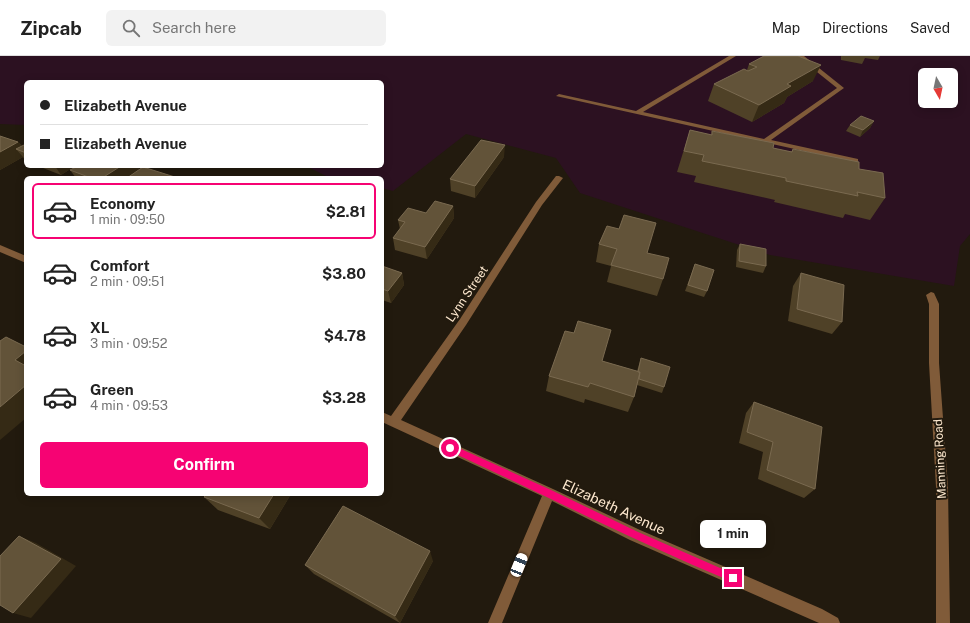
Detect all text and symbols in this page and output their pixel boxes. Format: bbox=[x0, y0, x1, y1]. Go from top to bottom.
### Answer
search box bbox=[106, 10, 386, 46]
text: Zipcab bbox=[20, 17, 82, 39]
icon: search bbox=[120, 17, 142, 39]
text: Search here bbox=[152, 19, 236, 36]
text: Map bbox=[772, 20, 800, 36]
text: Directions bbox=[822, 20, 888, 36]
text: Saved bbox=[910, 20, 950, 36]
north arrow bbox=[918, 68, 958, 108]
map controls bbox=[918, 68, 958, 108]
text: Elizabeth Avenue bbox=[64, 97, 187, 114]
text: Elizabeth Avenue bbox=[64, 135, 187, 152]
icon: car bbox=[42, 193, 78, 229]
text: Economy bbox=[90, 195, 155, 212]
text: $2.81 bbox=[326, 203, 366, 220]
text: 1 min · 09:50 bbox=[90, 212, 165, 227]
icon: car bbox=[42, 255, 78, 291]
text: Comfort bbox=[90, 257, 150, 274]
street label: Lynn Street bbox=[443, 263, 491, 325]
text: $3.80 bbox=[322, 265, 366, 282]
text: 2 min · 09:51 bbox=[90, 274, 165, 289]
icon: car bbox=[42, 317, 78, 353]
text: XL bbox=[90, 319, 109, 336]
text: $4.78 bbox=[324, 327, 366, 344]
text: 3 min · 09:52 bbox=[90, 336, 168, 351]
icon: car bbox=[42, 379, 78, 415]
text: Green bbox=[90, 381, 134, 398]
text: $3.28 bbox=[322, 389, 366, 406]
text: 4 min · 09:53 bbox=[90, 398, 168, 413]
street label: Manning Road bbox=[931, 419, 949, 499]
route start bbox=[441, 439, 459, 457]
button: Confirm bbox=[40, 442, 368, 488]
street label: Elizabeth Avenue bbox=[560, 476, 668, 538]
callout: 1 min bbox=[700, 520, 766, 548]
text: 1 min bbox=[717, 526, 749, 541]
car bbox=[509, 552, 529, 578]
route end bbox=[724, 569, 742, 587]

